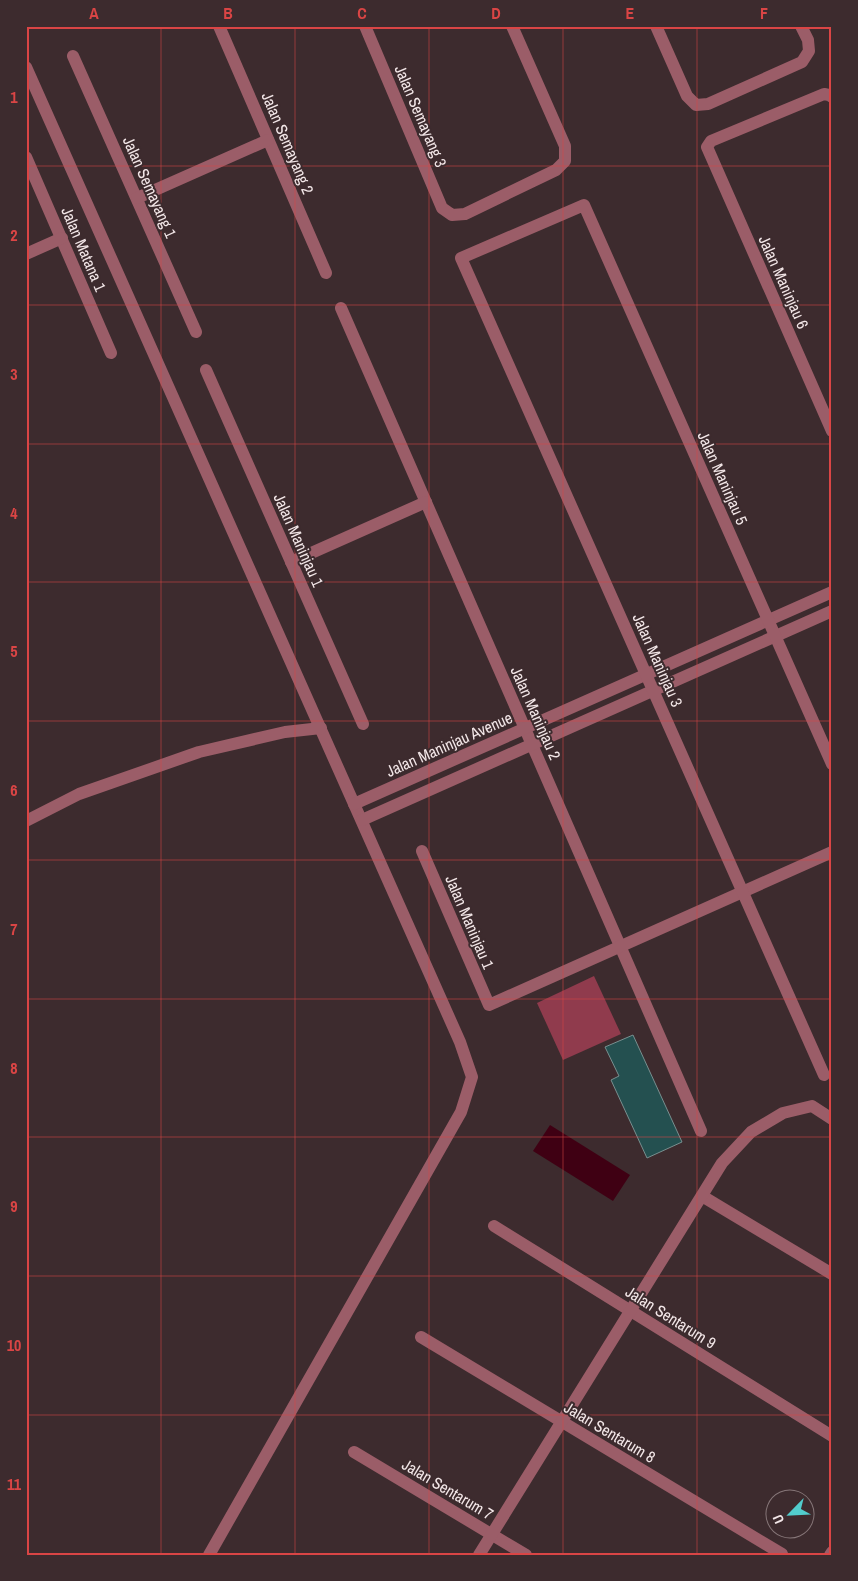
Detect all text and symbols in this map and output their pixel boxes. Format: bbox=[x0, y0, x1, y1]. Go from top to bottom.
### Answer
text: A bbox=[89, 2, 99, 24]
text: B bbox=[223, 2, 233, 24]
text: C bbox=[357, 2, 367, 24]
text: D bbox=[491, 2, 501, 24]
text: E bbox=[626, 2, 635, 24]
text: F bbox=[760, 2, 768, 24]
street label: Jalan Semayang 3 bbox=[390, 62, 452, 170]
text: 1 bbox=[10, 86, 18, 108]
street label: Jalan Semayang 2 bbox=[257, 89, 319, 197]
street label: Jalan Semayang 1 bbox=[118, 133, 182, 242]
street label: Jalan Matana 1 bbox=[56, 203, 112, 295]
text: 2 bbox=[10, 224, 18, 246]
street label: Jalan Maninjau 6 bbox=[754, 232, 814, 332]
text: 3 bbox=[10, 363, 18, 385]
street label: Jalan Maninjau 5 bbox=[693, 428, 753, 528]
street label: Jalan Maninjau 1 bbox=[269, 490, 330, 591]
text: 4 bbox=[10, 502, 18, 524]
street label: Jalan Maninjau 3 bbox=[628, 610, 688, 710]
text: 5 bbox=[10, 640, 18, 662]
street label: Jalan Maninjau 2 bbox=[506, 663, 566, 763]
street label: Jalan Maninjau Avenue bbox=[382, 706, 516, 782]
text: 6 bbox=[10, 779, 18, 801]
street label: Jalan Maninjau 1 bbox=[440, 872, 500, 973]
text: 7 bbox=[10, 918, 18, 940]
text: 8 bbox=[10, 1057, 18, 1079]
text: 9 bbox=[10, 1195, 18, 1217]
street label: Jalan Sentarum 9 bbox=[622, 1280, 720, 1354]
text: 10 bbox=[7, 1334, 21, 1356]
street label: Jalan Sentarum 8 bbox=[560, 1396, 660, 1468]
street label: Jalan Sentarum 7 bbox=[398, 1453, 498, 1525]
text: 11 bbox=[7, 1473, 22, 1495]
north arrow bbox=[766, 1488, 816, 1538]
text: U bbox=[768, 1512, 788, 1527]

